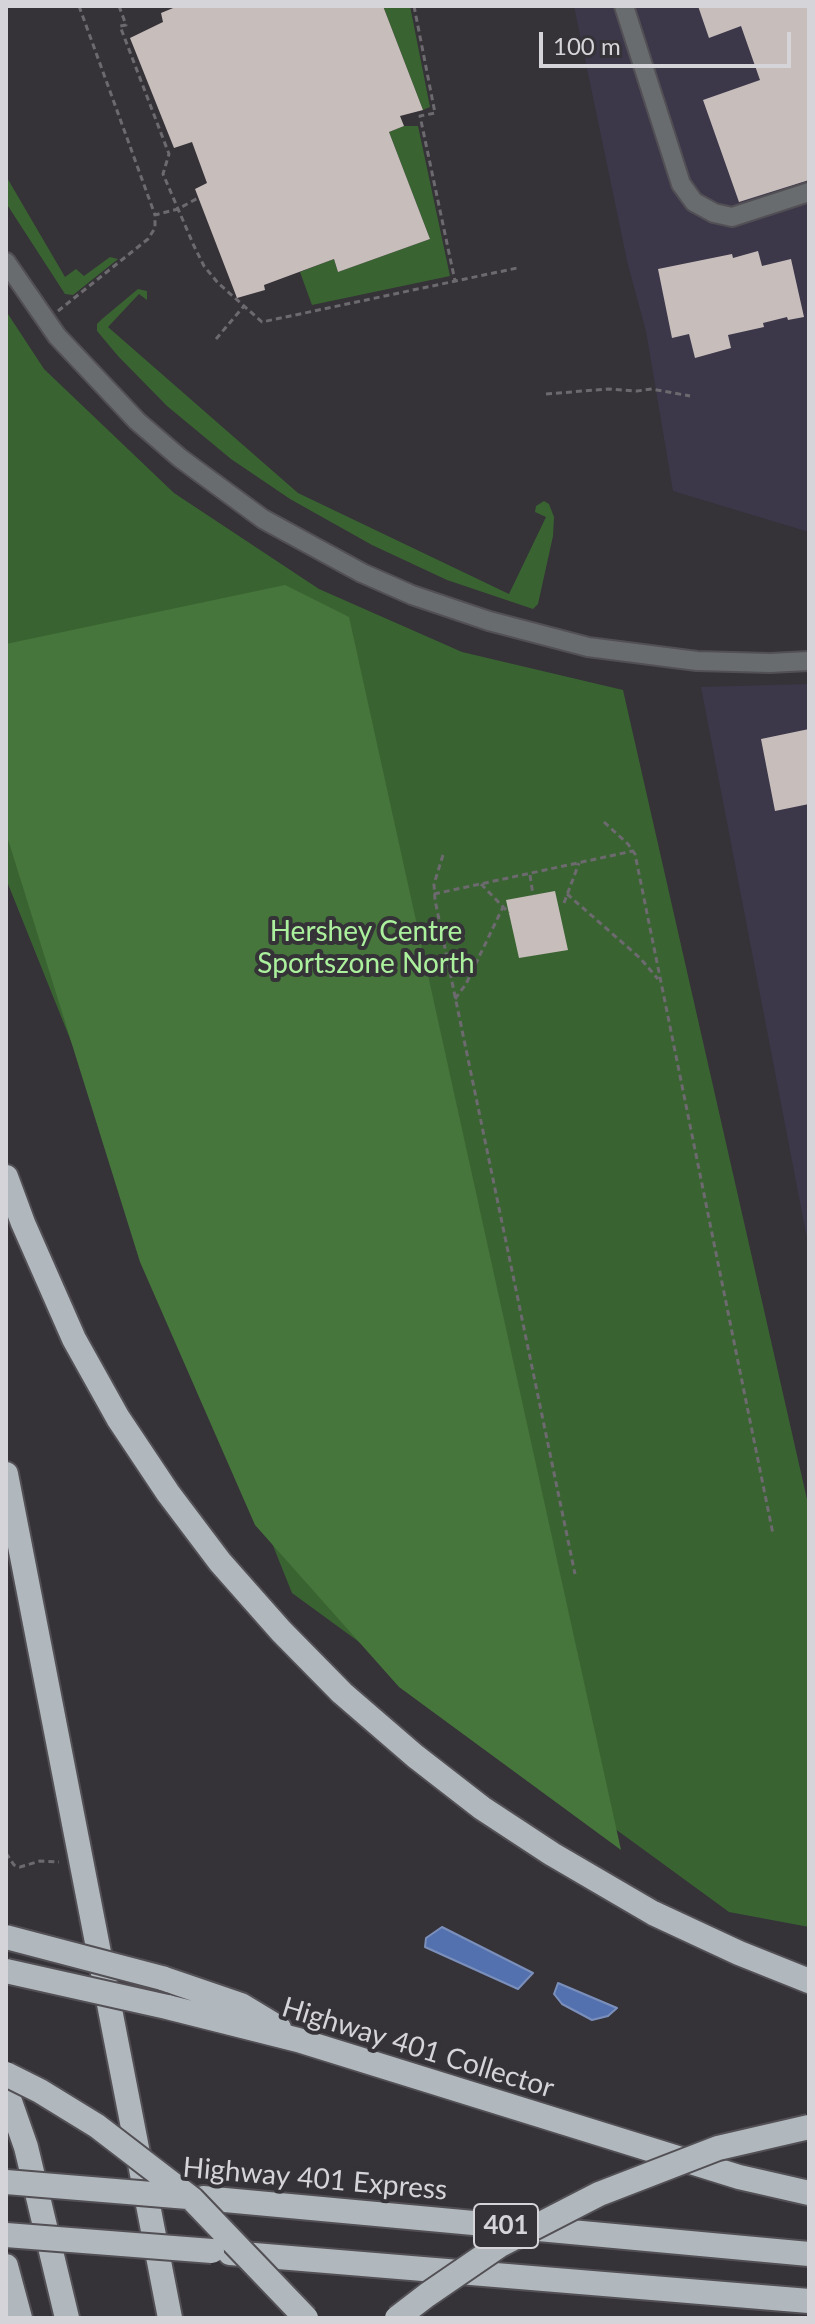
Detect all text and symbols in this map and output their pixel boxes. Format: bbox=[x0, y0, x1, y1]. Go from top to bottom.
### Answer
scale bar bbox=[543, 16, 795, 66]
text: 100 m bbox=[553, 31, 621, 60]
park label: Hershey Centre Sportszone North bbox=[257, 915, 475, 981]
street label: Highway 401 Collector bbox=[278, 1991, 558, 2105]
street label: Highway 401 Express bbox=[181, 2151, 449, 2207]
road number: 401 bbox=[474, 2204, 538, 2248]

